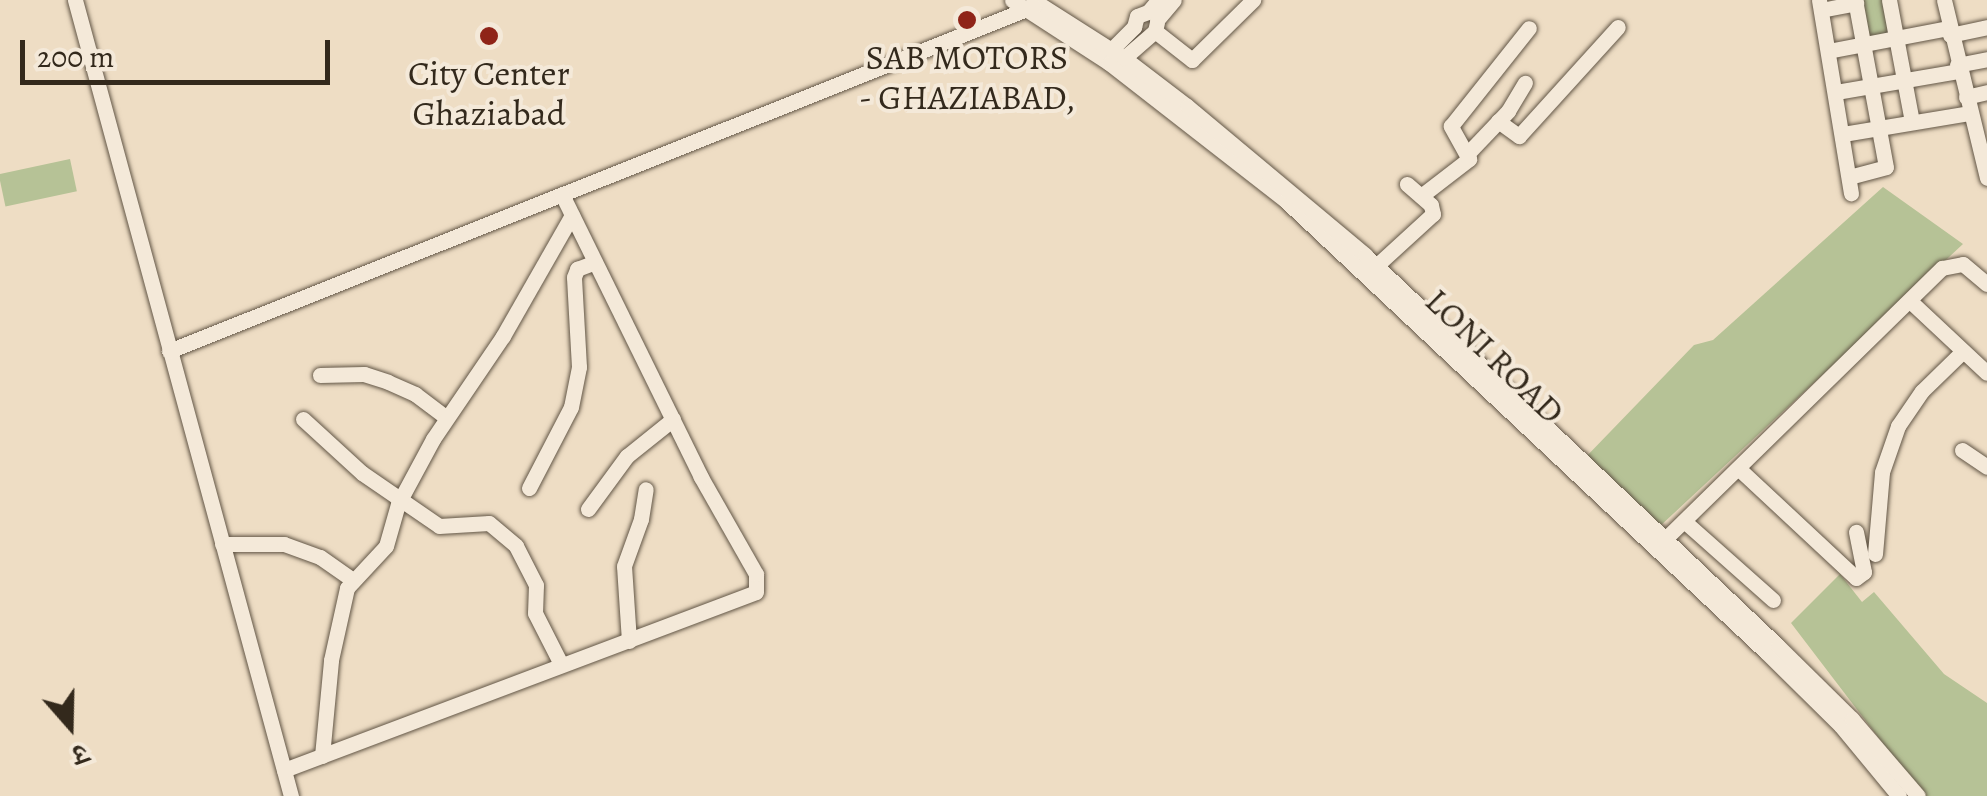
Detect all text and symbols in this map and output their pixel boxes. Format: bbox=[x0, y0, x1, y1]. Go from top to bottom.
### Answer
marker: SAB MOTORS - GHAZIABAD, bbox=[956, 9, 978, 31]
scale bar bbox=[25, 20, 335, 82]
marker: City Center Ghaziabad bbox=[478, 25, 500, 47]
place label: SAB MOTORS - GHAZIABAD, bbox=[858, 36, 1076, 118]
text: 200 m bbox=[37, 37, 114, 77]
place label: City Center Ghaziabad bbox=[408, 52, 570, 134]
street label: LONI ROAD bbox=[1417, 280, 1573, 432]
north arrow bbox=[20, 676, 120, 776]
text: उ bbox=[67, 734, 93, 774]

